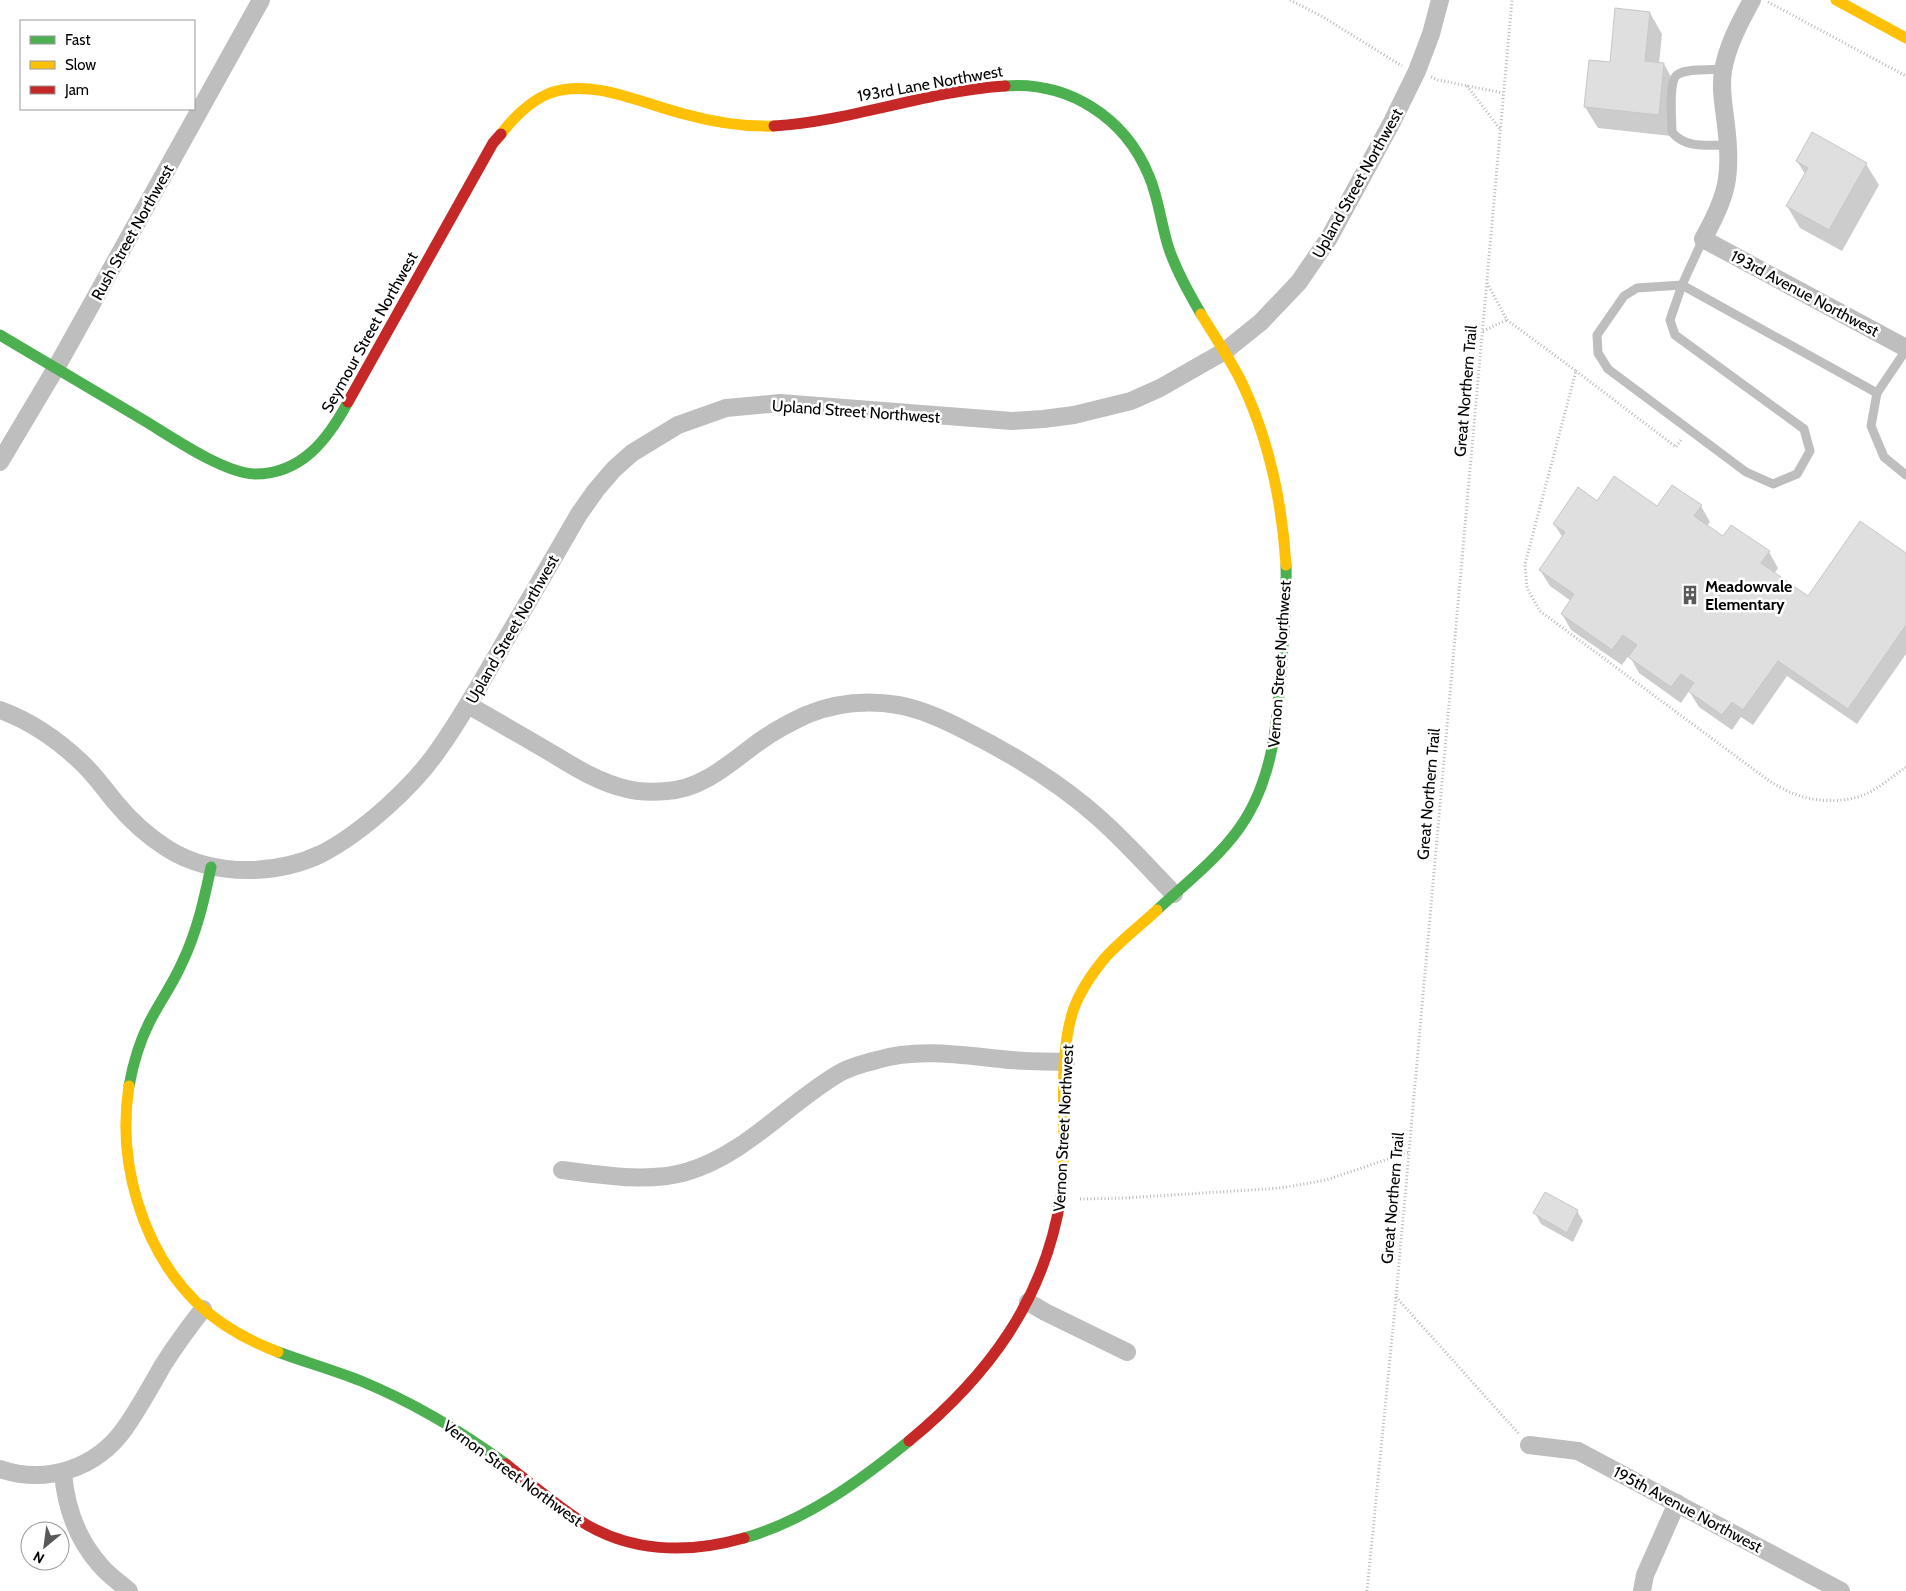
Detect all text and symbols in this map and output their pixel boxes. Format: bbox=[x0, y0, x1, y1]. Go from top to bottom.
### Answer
legend bbox=[20, 20, 195, 110]
text: Fast bbox=[65, 31, 90, 49]
text: Slow bbox=[65, 56, 96, 74]
street label: 193rd Lane Northwest bbox=[856, 61, 1005, 106]
text: Jam bbox=[64, 81, 89, 99]
street label: Upland Street Northwest bbox=[1308, 104, 1407, 261]
street label: Rush Street Northwest bbox=[87, 161, 178, 303]
street label: 193rd Avenue Northwest bbox=[1727, 246, 1883, 341]
street label: Seymour Street Northwest bbox=[317, 248, 422, 416]
street label: Great Northern Trail bbox=[1450, 324, 1481, 458]
street label: Upland Street Northwest bbox=[771, 396, 941, 427]
street label: Upland Street Northwest bbox=[462, 551, 563, 707]
place label: Meadowvale Elementary bbox=[1705, 577, 1792, 614]
street label: Vernon Street Northwest bbox=[1264, 579, 1295, 748]
building icon: Meadowvale Elementary bbox=[1679, 584, 1701, 606]
street label: Great Northern Trail bbox=[1413, 727, 1444, 861]
street label: Vernon Street Northwest bbox=[1050, 1043, 1077, 1212]
street label: Great Northern Trail bbox=[1377, 1131, 1408, 1265]
street label: Vernon Street Northwest bbox=[439, 1416, 587, 1531]
street label: 195th Avenue Northwest bbox=[1610, 1462, 1766, 1557]
north arrow bbox=[20, 1521, 70, 1571]
text: N bbox=[30, 1547, 47, 1568]

